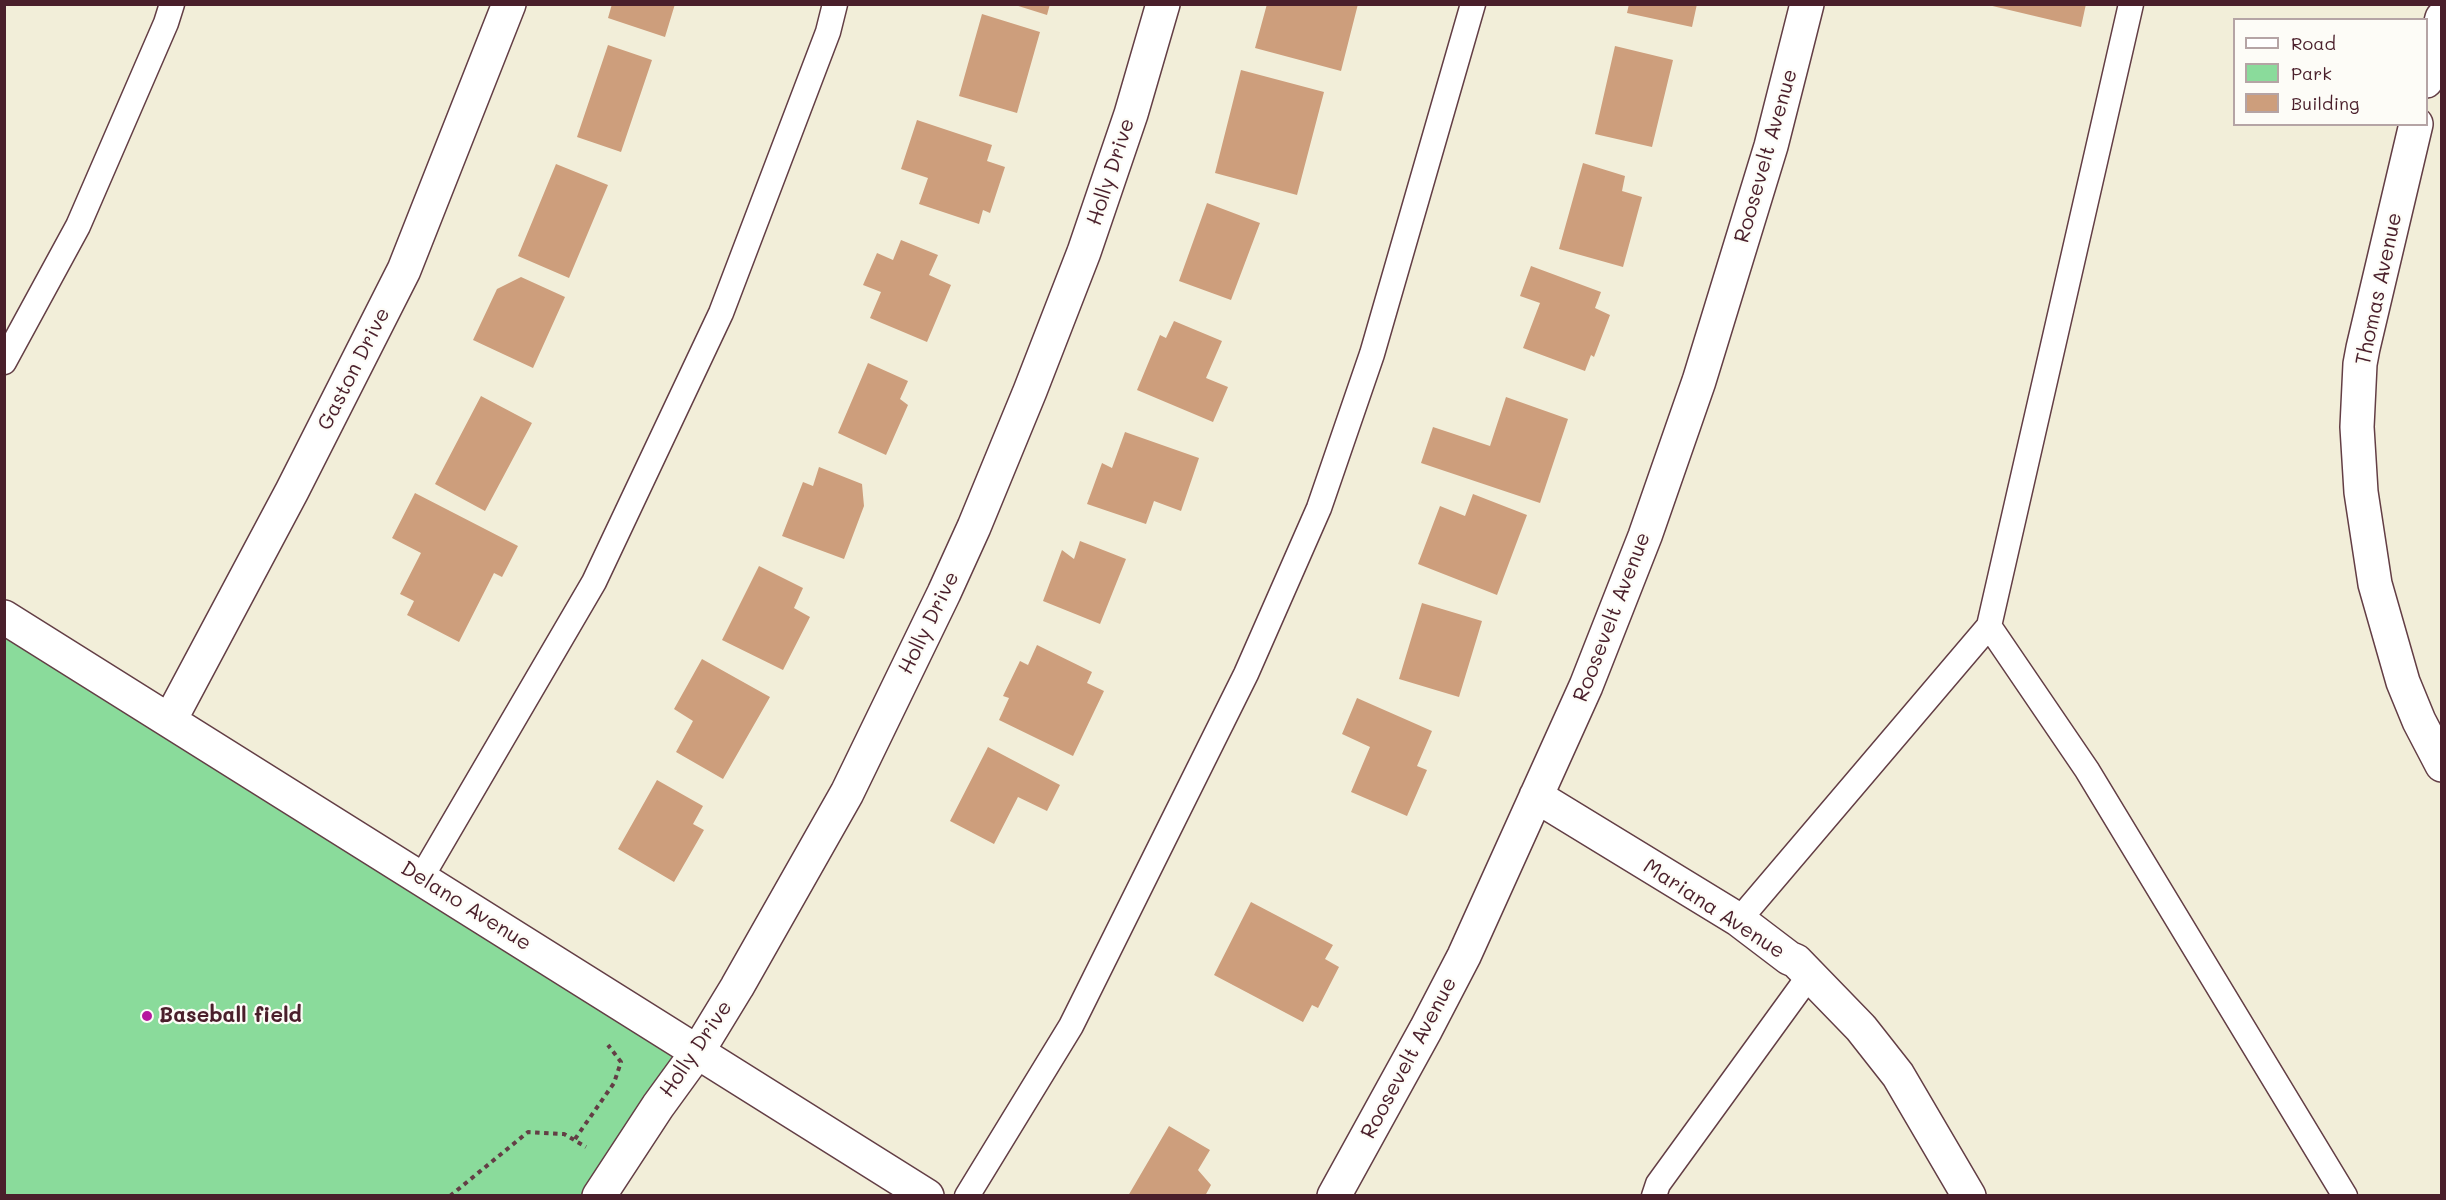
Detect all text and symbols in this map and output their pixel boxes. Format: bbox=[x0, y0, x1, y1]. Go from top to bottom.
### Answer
legend bbox=[2233, 18, 2428, 126]
text: Road bbox=[2291, 31, 2336, 55]
text: Park bbox=[2291, 61, 2332, 85]
street label: Roosevelt Avenue bbox=[1729, 66, 1803, 246]
text: Building bbox=[2291, 91, 2359, 115]
street label: Holly Drive bbox=[1082, 115, 1140, 229]
street label: Thomas Avenue bbox=[2351, 210, 2407, 368]
street label: Gaston Drive bbox=[312, 303, 396, 435]
street label: Roosevelt Avenue bbox=[1568, 529, 1656, 705]
street label: Holly Drive bbox=[893, 568, 965, 678]
street label: Mariana Avenue bbox=[1638, 854, 1790, 964]
street label: Delano Avenue bbox=[396, 856, 536, 956]
street label: Roosevelt Avenue bbox=[1356, 973, 1462, 1143]
street label: Holly Drive bbox=[654, 996, 738, 1102]
place label: Baseball field bbox=[159, 1003, 302, 1029]
marker: Baseball field bbox=[140, 1009, 154, 1023]

